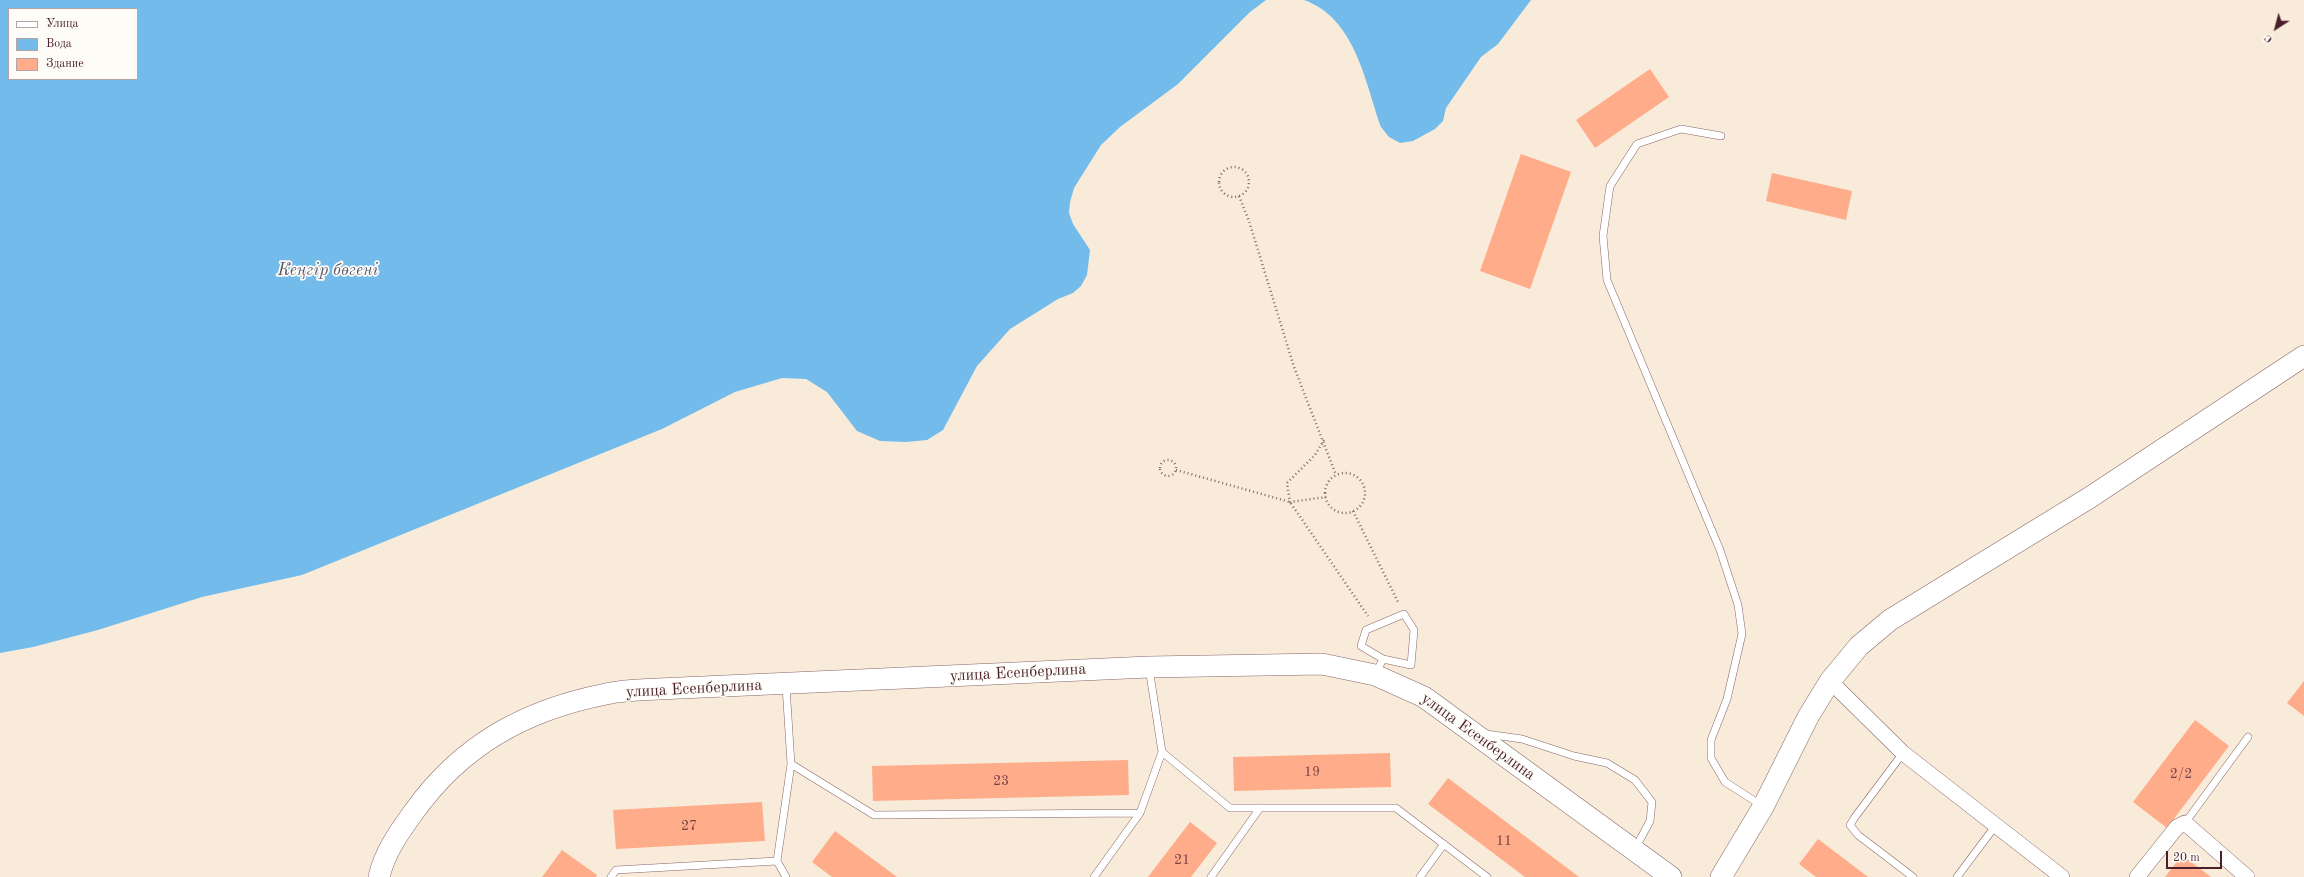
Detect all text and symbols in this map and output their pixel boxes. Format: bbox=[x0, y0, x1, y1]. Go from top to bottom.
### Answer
legend bbox=[8, 8, 138, 80]
north arrow bbox=[2256, 8, 2296, 48]
text: Улица bbox=[46, 18, 79, 30]
text: С bbox=[2262, 32, 2275, 45]
text: Вода bbox=[46, 38, 72, 50]
text: Здание bbox=[46, 58, 84, 70]
water label: Кеңгір бөгені bbox=[278, 261, 378, 281]
street label: улица Есенберлина bbox=[949, 660, 1087, 686]
street label: улица Есенберлина bbox=[625, 676, 763, 702]
street label: улица Есенберлина bbox=[1417, 689, 1539, 785]
house number: 19 bbox=[1304, 764, 1320, 780]
house number: 2/2 bbox=[2170, 766, 2192, 782]
house number: 23 bbox=[993, 773, 1009, 789]
house number: 27 bbox=[681, 818, 697, 834]
house number: 11 bbox=[1496, 833, 1512, 849]
scale bar bbox=[2168, 843, 2224, 869]
house number: 21 bbox=[1174, 852, 1190, 868]
text: 20 m bbox=[2173, 852, 2200, 864]

